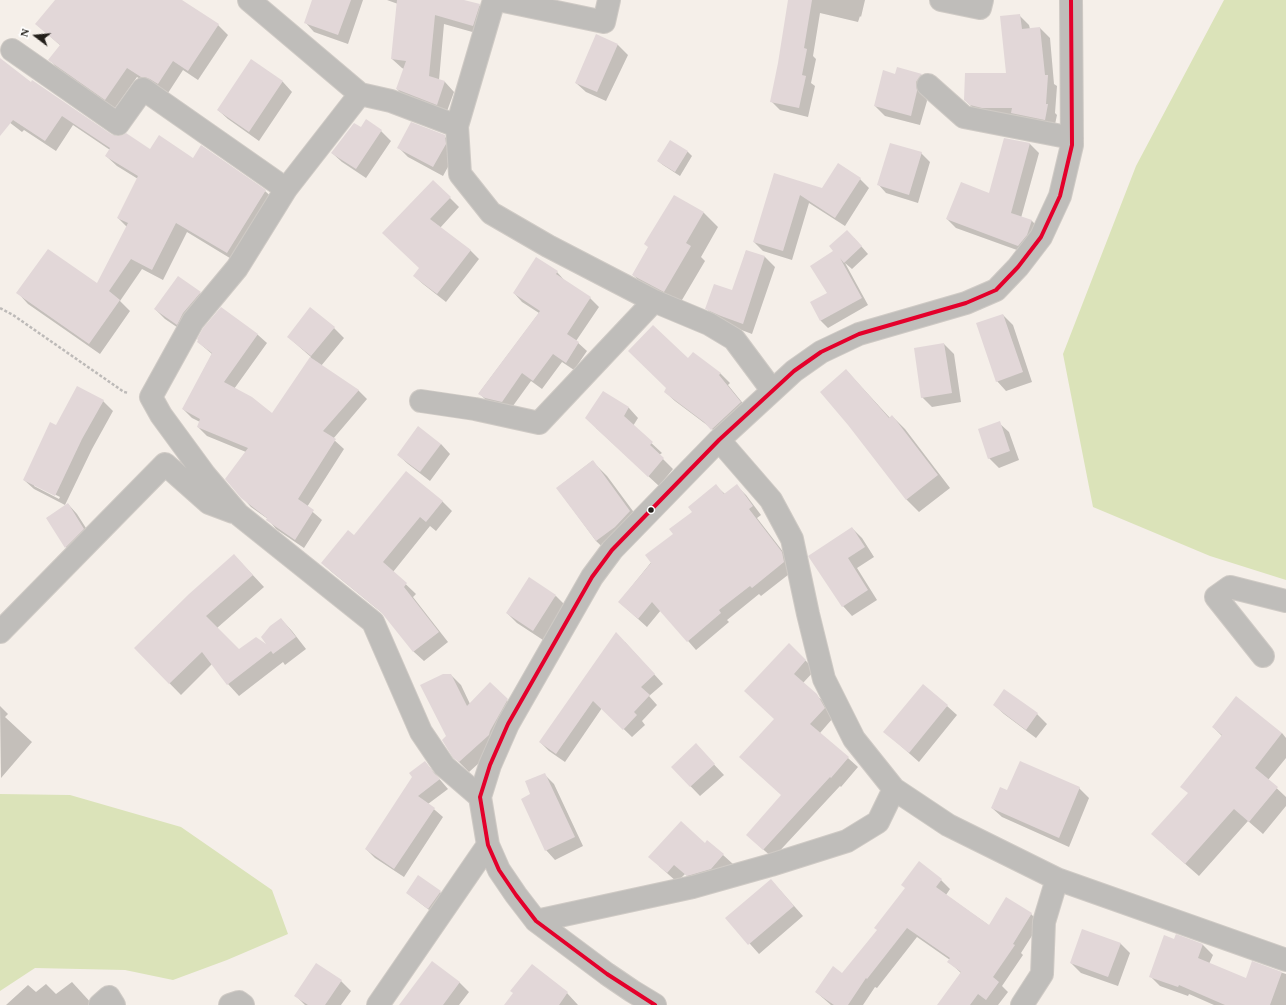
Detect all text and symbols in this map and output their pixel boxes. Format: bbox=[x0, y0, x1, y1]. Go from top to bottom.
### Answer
north arrow bbox=[16, 16, 56, 56]
text: N bbox=[18, 27, 31, 38]
unlabelled marker bbox=[646, 505, 656, 515]

